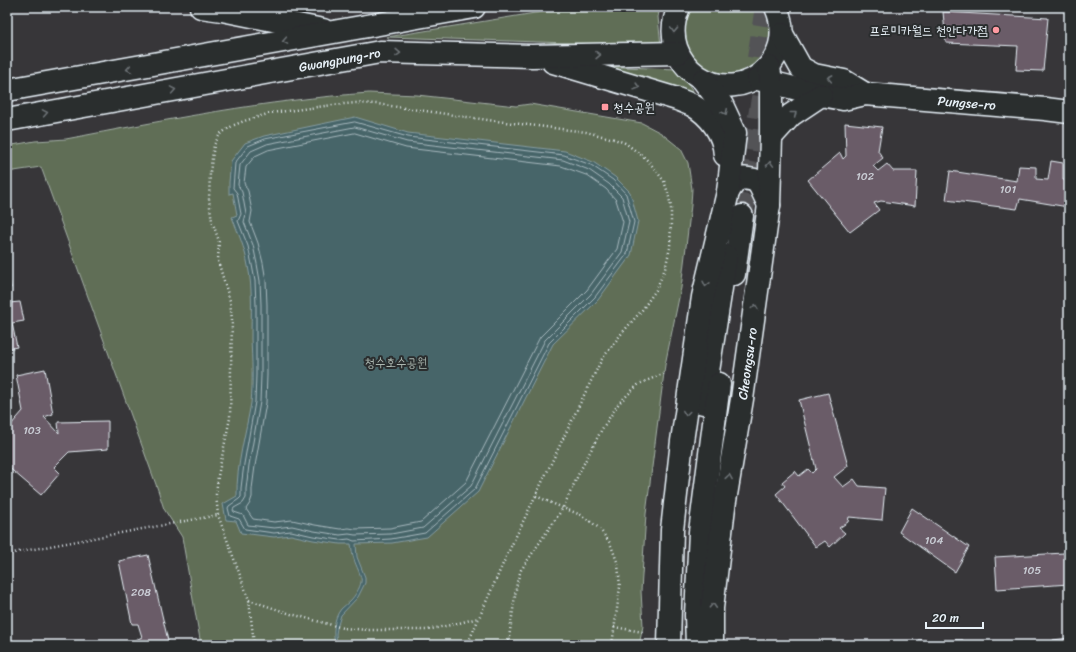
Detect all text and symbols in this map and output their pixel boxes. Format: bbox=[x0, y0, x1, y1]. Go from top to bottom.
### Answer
place label: 프로미카월드 천안다가점 bbox=[870, 19, 988, 42]
marker: 프로미카월드 천안다가점 bbox=[991, 25, 1001, 35]
one-way arrow bbox=[669, 27, 678, 33]
one-way arrow bbox=[281, 37, 288, 45]
street label: Gwangpung-ro bbox=[297, 41, 383, 79]
one-way arrow bbox=[395, 48, 401, 57]
one-way arrow bbox=[595, 51, 601, 59]
one-way arrow bbox=[126, 64, 132, 72]
one-way arrow bbox=[827, 74, 833, 83]
one-way arrow bbox=[633, 82, 640, 91]
one-way arrow bbox=[170, 86, 176, 94]
street label: Pungse-ro bbox=[937, 89, 997, 117]
place label: 청수공원 bbox=[613, 96, 655, 119]
marker: 청수공원 bbox=[600, 102, 610, 112]
one-way arrow bbox=[720, 107, 728, 115]
one-way arrow bbox=[42, 109, 48, 118]
one-way arrow bbox=[790, 111, 797, 118]
one-way arrow bbox=[766, 161, 775, 167]
house number: 102 bbox=[856, 167, 875, 186]
house number: 101 bbox=[1000, 180, 1016, 199]
one-way arrow bbox=[702, 280, 711, 287]
one-way arrow bbox=[750, 304, 759, 310]
street label: Cheongsu-ro bbox=[731, 326, 764, 401]
park label: 청수호수공원 bbox=[365, 351, 427, 374]
one-way arrow bbox=[682, 410, 691, 416]
house number: 103 bbox=[23, 421, 41, 440]
one-way arrow bbox=[724, 474, 733, 480]
house number: 104 bbox=[925, 531, 943, 550]
house number: 105 bbox=[1023, 561, 1041, 580]
house number: 208 bbox=[131, 583, 151, 602]
one-way arrow bbox=[708, 603, 717, 609]
scale bar bbox=[926, 604, 983, 630]
text: 20 m bbox=[932, 607, 959, 629]

